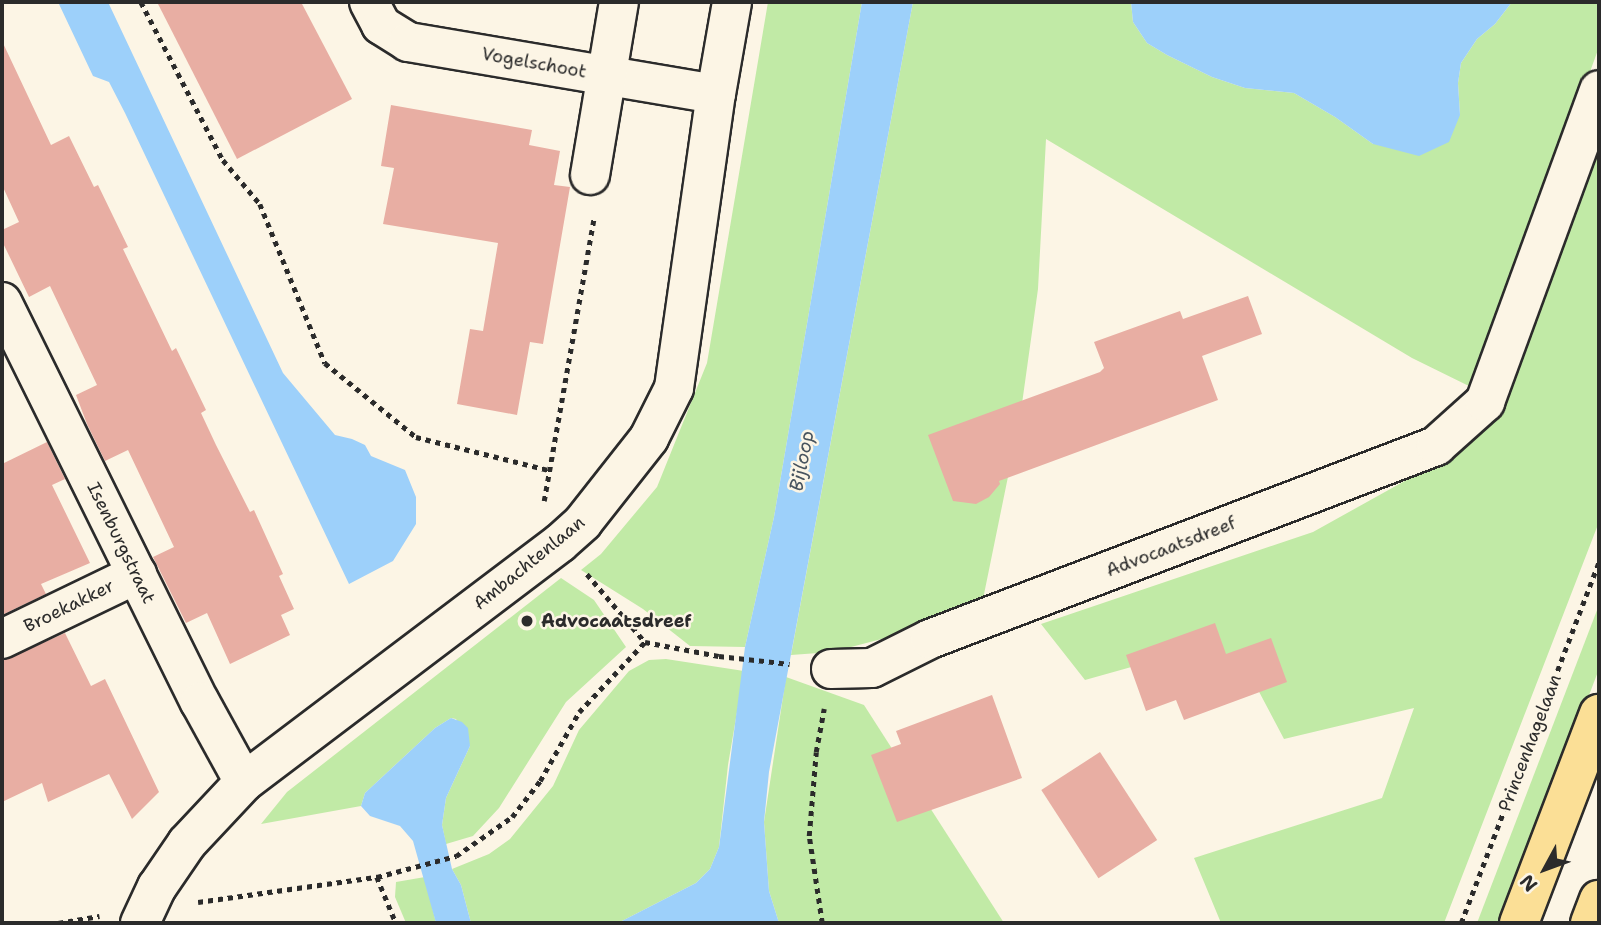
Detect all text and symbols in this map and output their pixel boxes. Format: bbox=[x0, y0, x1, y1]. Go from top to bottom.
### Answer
street label: Vogelschoot bbox=[480, 43, 588, 83]
water label: Bijloop bbox=[785, 429, 819, 493]
street label: Isenburgstraat bbox=[82, 479, 160, 607]
street label: Ambachtenlaan bbox=[469, 512, 589, 614]
street label: Advocaatsdreef bbox=[1103, 512, 1239, 582]
street label: Broekakker bbox=[20, 575, 118, 637]
place label: Advocaatsdreef bbox=[541, 610, 692, 632]
marker: Advocaatsdreef bbox=[519, 613, 535, 629]
street label: Princenhagelaan bbox=[1494, 671, 1566, 815]
north arrow bbox=[1510, 834, 1580, 904]
text: N bbox=[1514, 869, 1543, 897]

